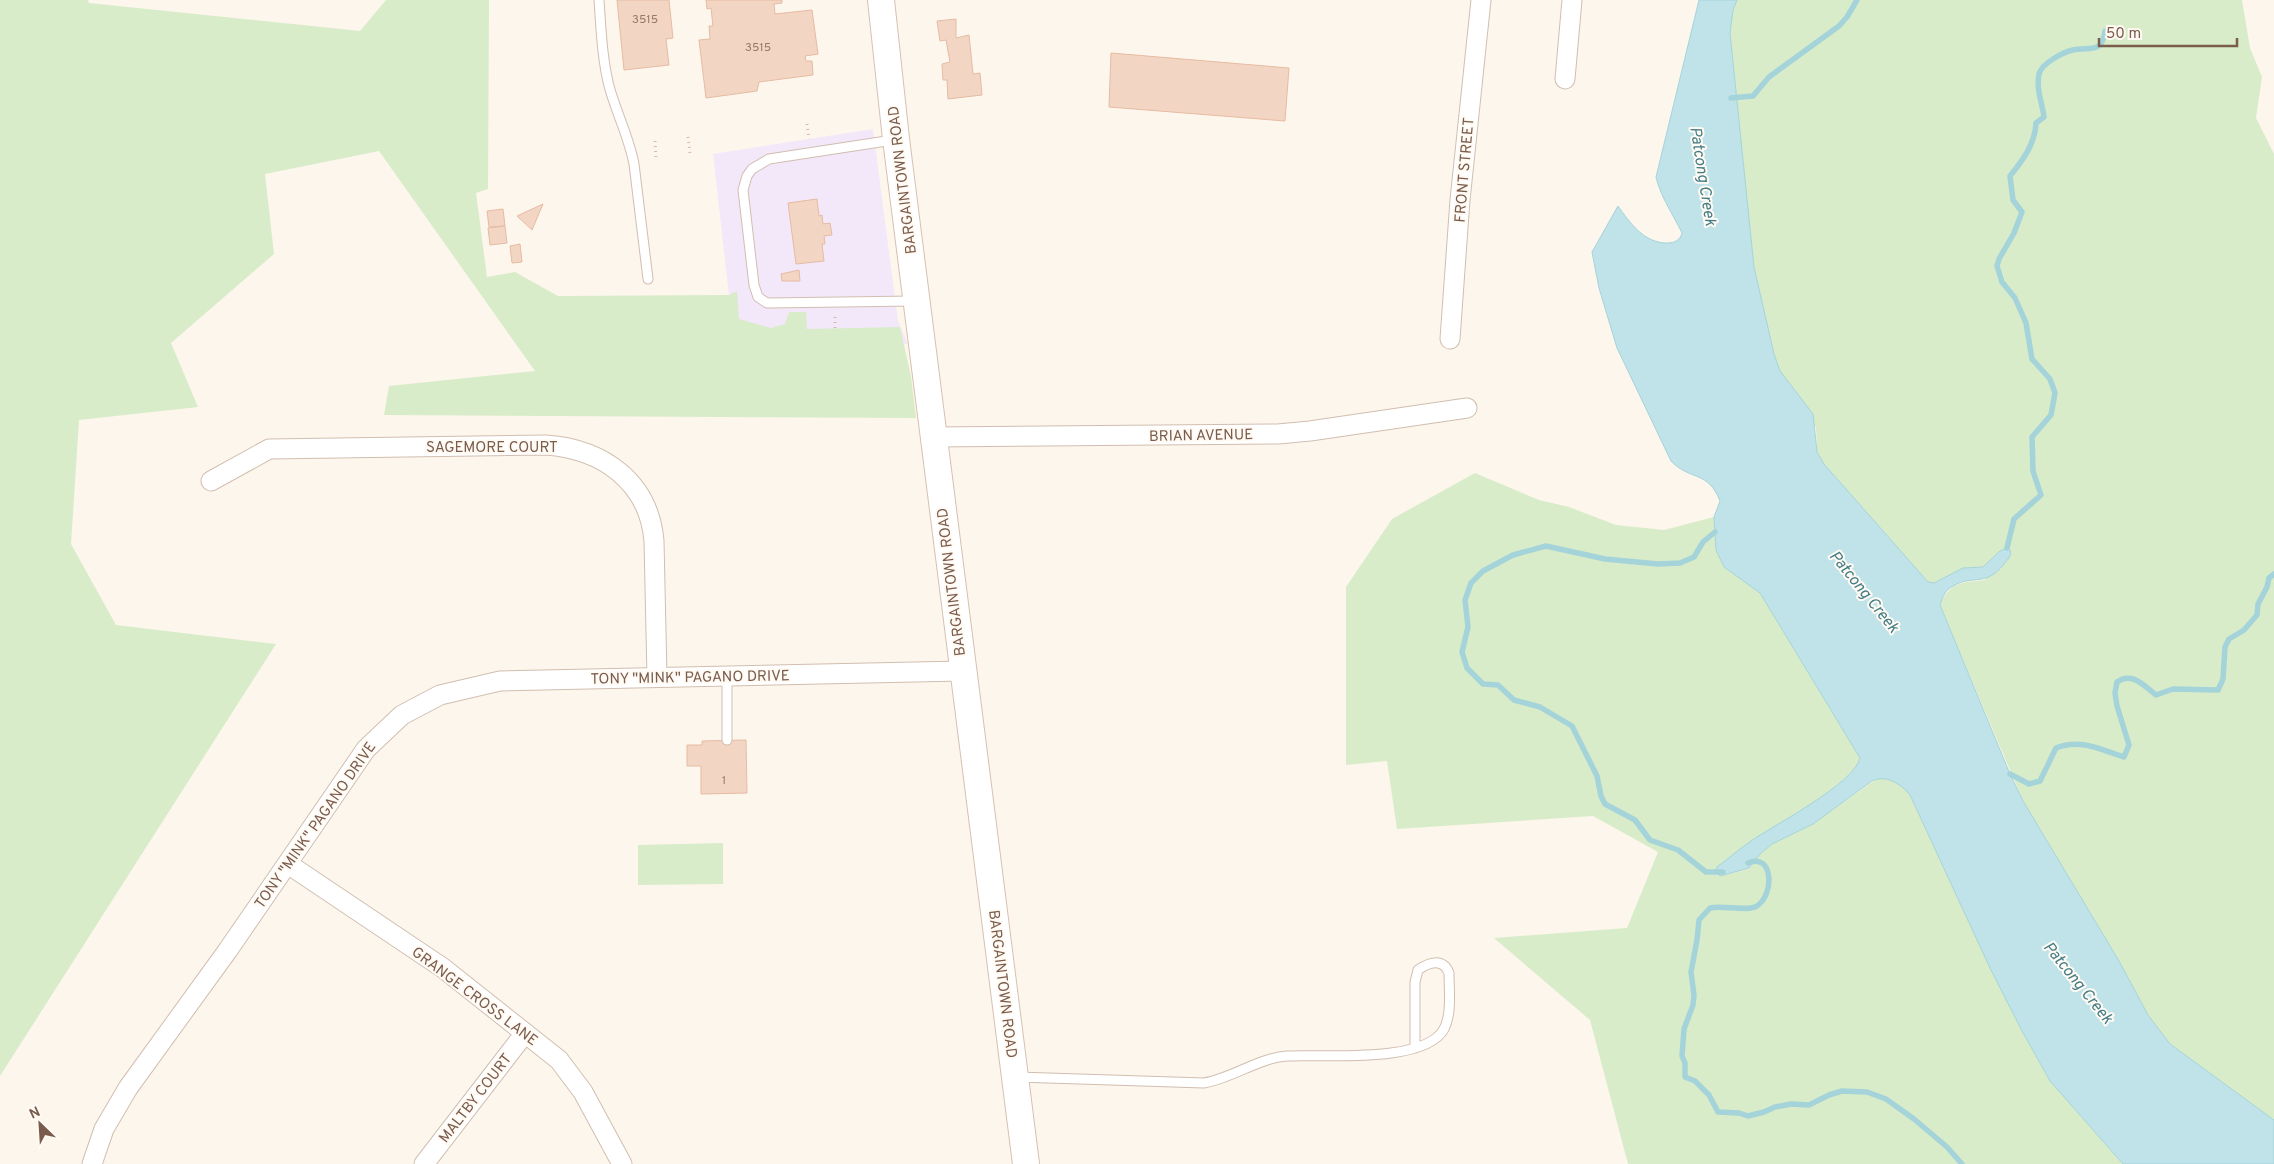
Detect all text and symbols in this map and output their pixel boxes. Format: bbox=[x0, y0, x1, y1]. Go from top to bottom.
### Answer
house number: 3515 bbox=[632, 12, 658, 28]
scale bar bbox=[2099, 15, 2236, 47]
text: 50 m bbox=[2106, 25, 2141, 44]
house number: 3515 bbox=[745, 40, 771, 56]
street label: BARGAINTOWN ROAD bbox=[885, 105, 922, 255]
street label: FRONT STREET bbox=[1451, 117, 1480, 224]
water label: Patcong Creek bbox=[1684, 125, 1720, 228]
street label: BRIAN AVENUE bbox=[1149, 426, 1253, 447]
street label: SAGEMORE COURT bbox=[426, 439, 558, 458]
street label: BARGAINTOWN ROAD bbox=[934, 507, 971, 657]
water label: Patcong Creek bbox=[1824, 547, 1903, 638]
street label: TONY "MINK" PAGANO DRIVE bbox=[590, 667, 790, 690]
street label: TONY "MINK" PAGANO DRIVE bbox=[251, 739, 381, 913]
house number: 1 bbox=[722, 773, 726, 789]
street label: BARGAINTOWN ROAD bbox=[983, 909, 1020, 1059]
water label: Patcong Creek bbox=[2038, 938, 2117, 1029]
street label: GRANGE CROSS LANE bbox=[407, 943, 541, 1051]
street label: MALTBY COURT bbox=[435, 1050, 517, 1147]
north arrow bbox=[15, 1099, 65, 1149]
text: N bbox=[27, 1104, 43, 1123]

